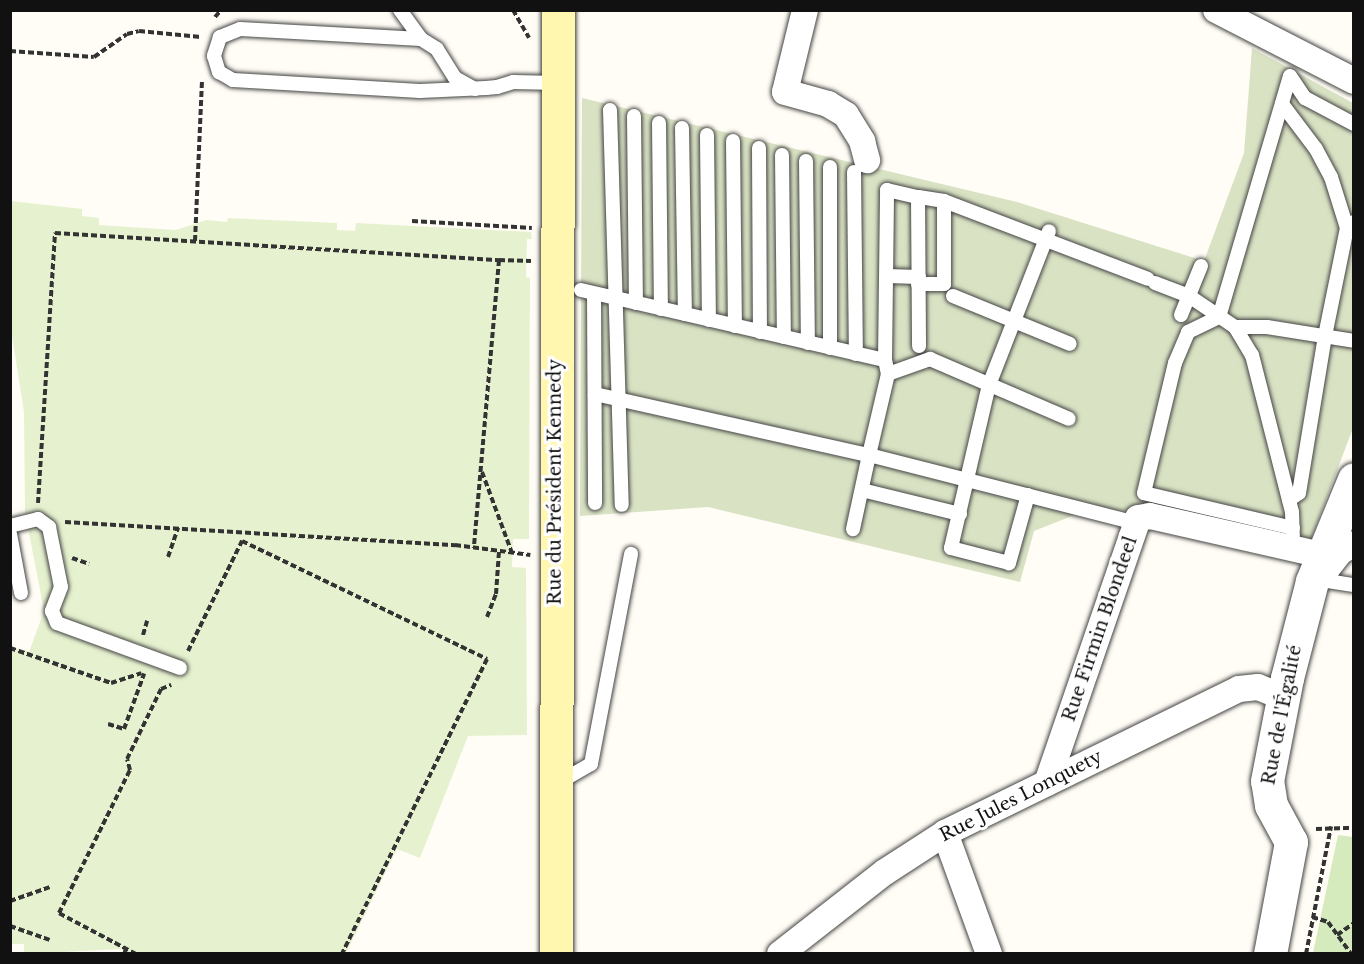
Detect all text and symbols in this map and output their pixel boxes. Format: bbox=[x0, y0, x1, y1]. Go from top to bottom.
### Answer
street label: Rue du Président Kennedy bbox=[544, 359, 566, 605]
street label: Rue Firmin Blondeel bbox=[1058, 534, 1142, 724]
street label: Rue de l'Égalité bbox=[1258, 643, 1306, 787]
street label: Rue Jules Lonquety bbox=[936, 746, 1106, 846]

